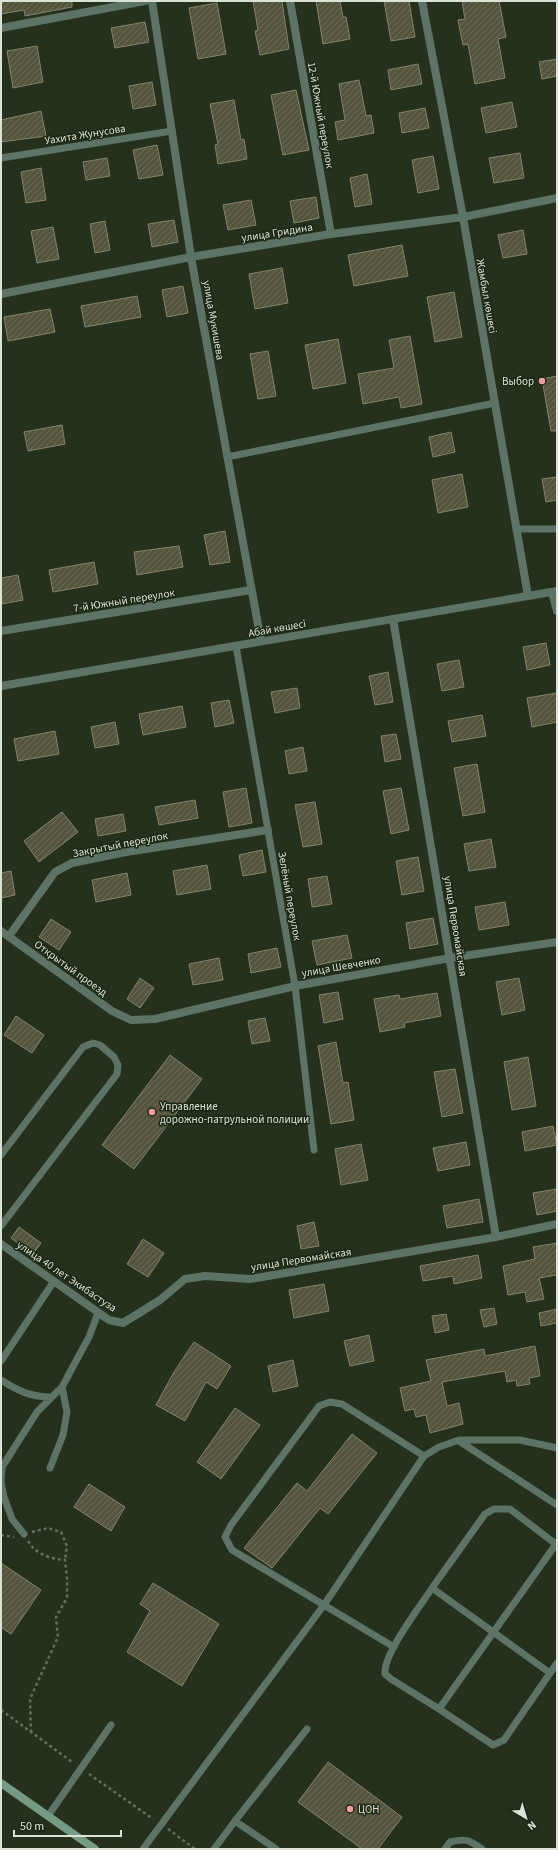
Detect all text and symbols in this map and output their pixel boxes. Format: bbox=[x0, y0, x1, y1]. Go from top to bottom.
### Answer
street label: 12-й Южный переулок bbox=[304, 61, 337, 170]
street label: Уахита Жунусова bbox=[43, 121, 127, 148]
street label: улица Гридина bbox=[240, 219, 314, 246]
street label: Жамбыл көшесі bbox=[473, 258, 500, 335]
street label: улица Мукишева bbox=[199, 279, 228, 361]
place label: Выбор bbox=[502, 374, 534, 389]
marker: Выбор bbox=[537, 376, 547, 386]
street label: 7-й Южный переулок bbox=[72, 585, 176, 616]
street label: Абай көшесі bbox=[247, 616, 307, 641]
street label: Закрытый переулок bbox=[71, 828, 170, 861]
street label: Зелёный переулок bbox=[274, 850, 305, 942]
street label: улица Первомайская bbox=[440, 875, 471, 977]
street label: Открытый проезд bbox=[31, 937, 110, 1000]
street label: улица Шевченко bbox=[300, 952, 382, 981]
place label: Управление дорожно-патрульной полиции bbox=[160, 1099, 309, 1127]
marker: Управление дорожно-патрульной полиции bbox=[147, 1107, 157, 1117]
street label: улица 40 лет Экибастуза bbox=[14, 1237, 120, 1315]
street label: улица Первомайская bbox=[250, 1244, 352, 1275]
north arrow bbox=[506, 1798, 546, 1838]
place label: ЦОН bbox=[358, 1802, 379, 1817]
marker: ЦОН bbox=[345, 1804, 355, 1814]
scale bar bbox=[14, 1812, 121, 1838]
text: N bbox=[524, 1817, 539, 1834]
text: 50 m bbox=[20, 1818, 44, 1835]

